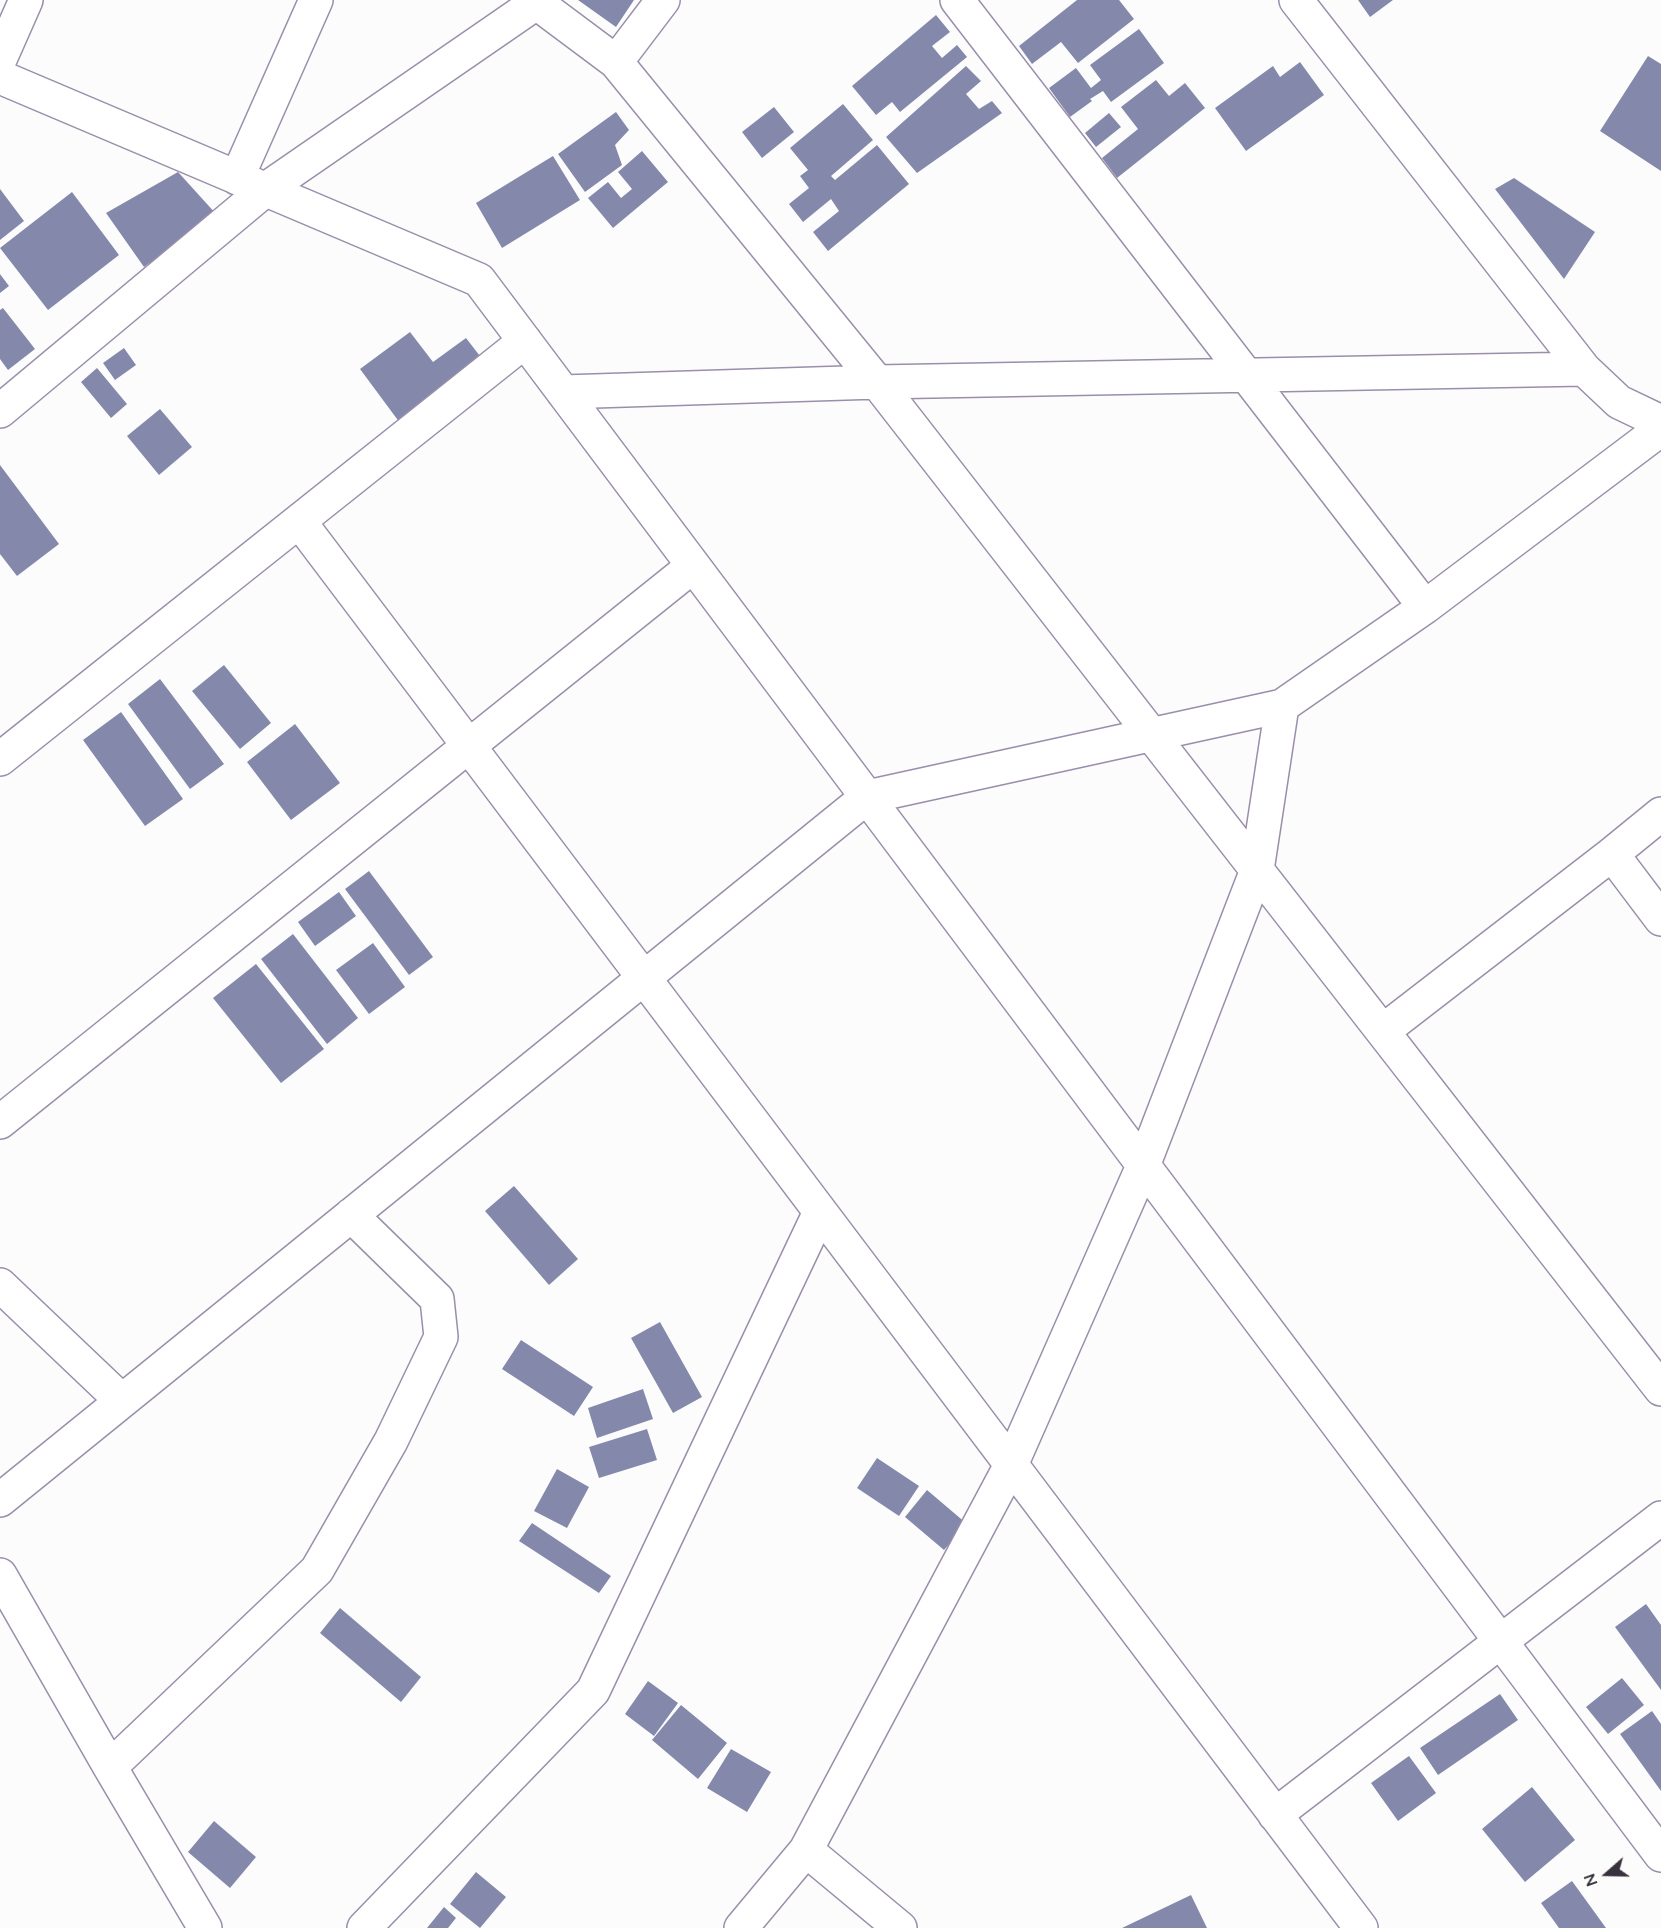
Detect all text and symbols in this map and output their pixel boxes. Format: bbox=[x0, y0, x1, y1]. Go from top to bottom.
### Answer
north arrow bbox=[1577, 1844, 1637, 1904]
text: N bbox=[1579, 1871, 1601, 1889]

